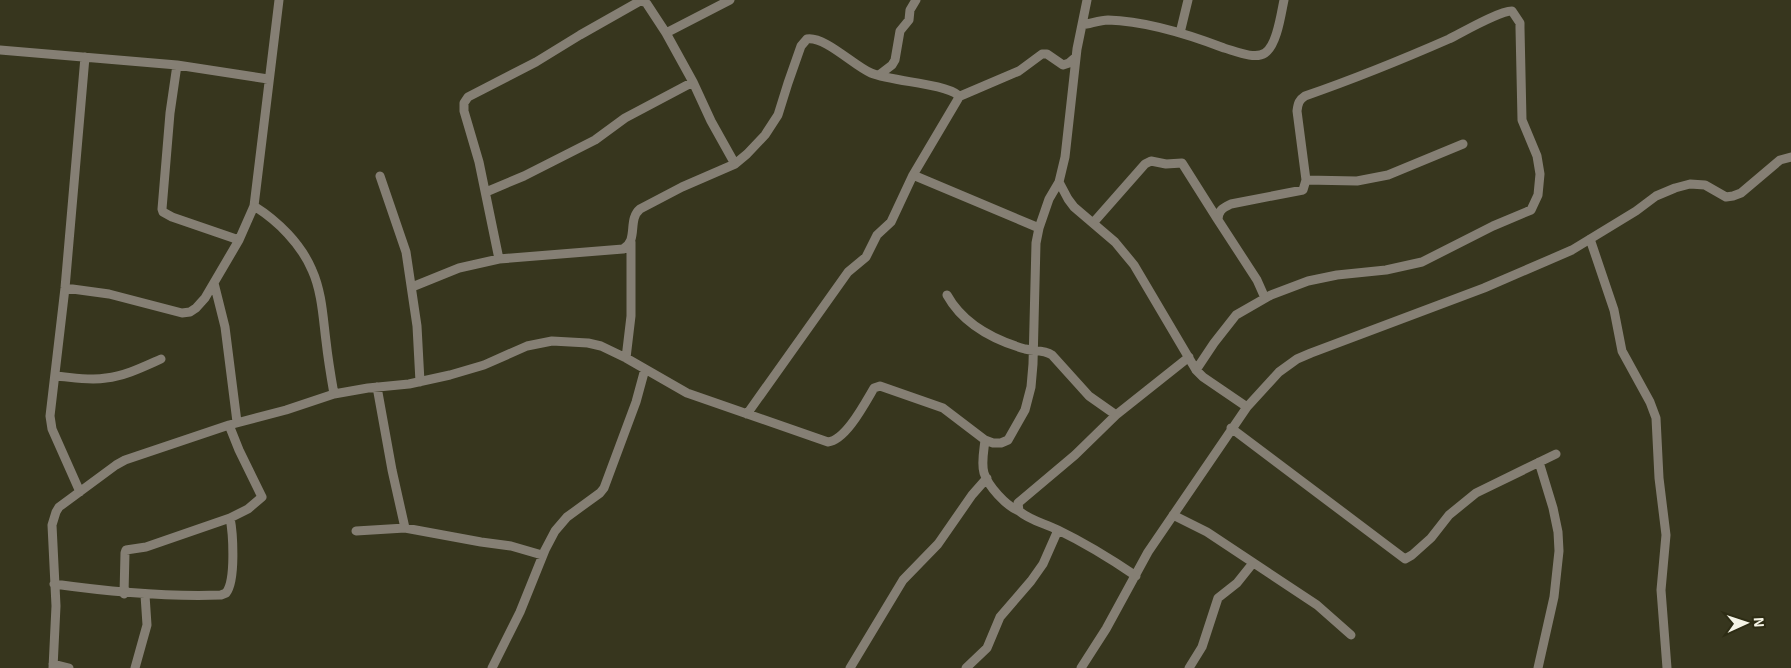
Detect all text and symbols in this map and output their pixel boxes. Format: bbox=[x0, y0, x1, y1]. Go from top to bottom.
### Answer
north arrow bbox=[1721, 598, 1771, 648]
text: N bbox=[1751, 617, 1768, 628]

